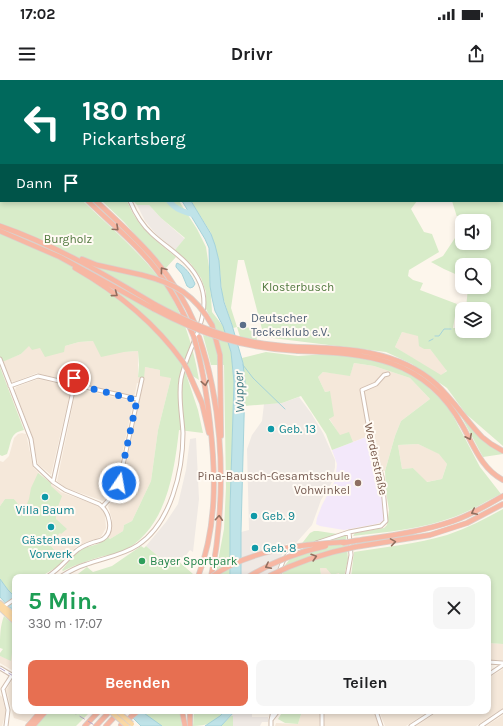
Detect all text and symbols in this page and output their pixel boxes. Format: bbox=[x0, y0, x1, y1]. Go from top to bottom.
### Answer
text: 17:02 bbox=[20, 5, 55, 23]
icon: menu bbox=[16, 43, 38, 65]
text: Drivr bbox=[231, 43, 272, 65]
icon: share bbox=[465, 43, 487, 65]
text: 180 m bbox=[82, 94, 161, 127]
icon: left bbox=[16, 96, 68, 148]
text: Pickartsberg bbox=[82, 128, 186, 150]
icon: arrive bbox=[60, 172, 82, 194]
text: Dann bbox=[16, 174, 52, 192]
map controls bbox=[455, 214, 491, 338]
button: sound bbox=[455, 214, 491, 250]
one-way arrow bbox=[111, 223, 119, 230]
park label: Burgholz bbox=[44, 232, 93, 246]
button: search bbox=[455, 258, 491, 294]
one-way arrow bbox=[161, 267, 168, 274]
park label: Klosterbusch bbox=[262, 280, 334, 294]
one-way arrow bbox=[110, 290, 117, 297]
button: layers bbox=[455, 302, 491, 338]
place label: Deutscher Teckelklub e.V. bbox=[251, 311, 329, 339]
marker: Deutscher Teckelklub e.V. bbox=[238, 320, 248, 330]
pin bbox=[57, 361, 91, 395]
icon: arrive bbox=[63, 367, 85, 389]
water label: Wupper bbox=[231, 370, 247, 413]
one-way arrow bbox=[200, 380, 209, 386]
street label: Werderstraße bbox=[361, 421, 391, 497]
place label: Geb. 13 bbox=[279, 422, 316, 436]
marker: Geb. 13 bbox=[266, 424, 276, 434]
one-way arrow bbox=[464, 433, 471, 441]
position arrow bbox=[98, 462, 140, 504]
place label: Pina-Bausch-Gesamtschule Vohwinkel bbox=[197, 469, 350, 497]
marker: Pina-Bausch-Gesamtschule Vohwinkel bbox=[353, 478, 363, 488]
marker: Villa Baum bbox=[40, 492, 50, 502]
place label: Villa Baum bbox=[15, 503, 75, 517]
one-way arrow bbox=[470, 507, 478, 515]
place label: Geb. 9 bbox=[262, 509, 295, 523]
marker: Geb. 9 bbox=[249, 511, 259, 521]
one-way arrow bbox=[215, 515, 224, 521]
marker: Gästehaus Vorwerk bbox=[46, 522, 56, 532]
place label: Gästehaus Vorwerk bbox=[22, 533, 80, 561]
one-way arrow bbox=[390, 538, 396, 547]
place label: Geb. 8 bbox=[263, 541, 296, 555]
marker: Geb. 8 bbox=[250, 543, 260, 553]
one-way arrow bbox=[311, 553, 318, 562]
place label: Bayer Sportpark bbox=[150, 554, 238, 568]
marker: Bayer Sportpark bbox=[137, 556, 147, 566]
one-way arrow bbox=[265, 561, 273, 569]
text: 5 Min. bbox=[28, 587, 97, 615]
button: close bbox=[433, 587, 475, 629]
text: 330 m · 17:07 bbox=[28, 616, 102, 631]
button: Beenden bbox=[28, 660, 248, 706]
button: Teilen bbox=[256, 660, 475, 706]

